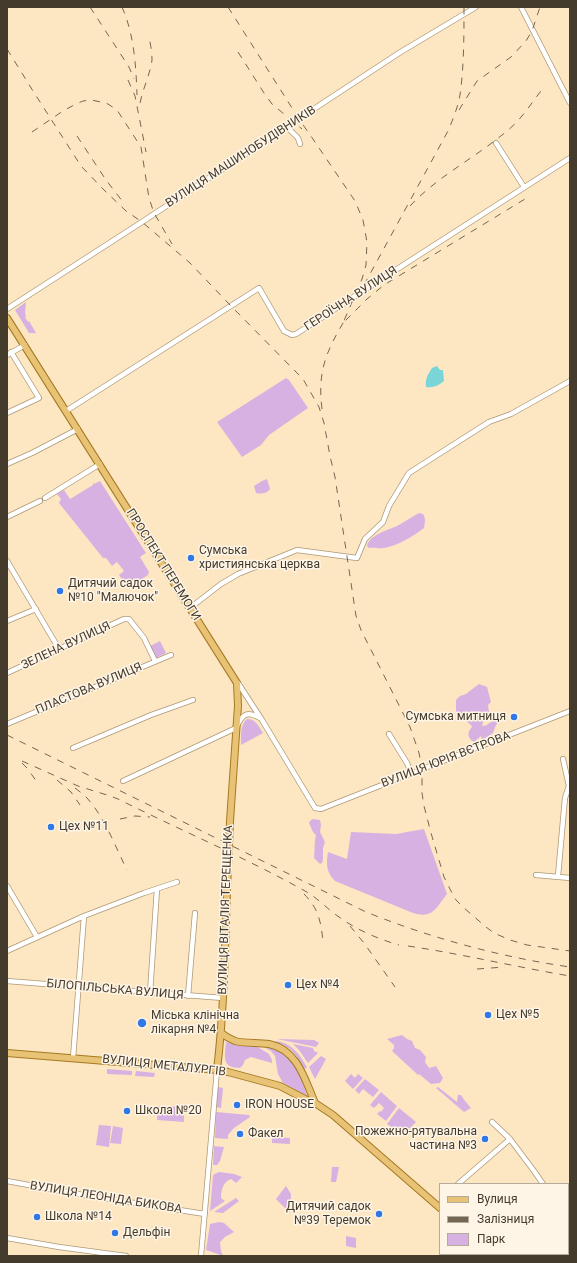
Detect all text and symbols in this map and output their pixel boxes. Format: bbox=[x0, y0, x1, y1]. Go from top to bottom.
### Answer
street label: ВУЛИЦЯ МАШИНОБУДІВНИКІВ bbox=[163, 103, 319, 211]
street label: ГЕРОЇЧНА ВУЛИЦЯ bbox=[302, 263, 400, 335]
street label: ПРОСПЕКТ ПЕРЕМОГИ bbox=[123, 506, 203, 624]
place label: Сумська християнська церква bbox=[199, 544, 320, 572]
marker: Сумська християнська церква bbox=[186, 553, 196, 563]
place label: Дитячий садок №10 "Малючок" bbox=[68, 577, 158, 605]
marker: Дитячий садок №10 "Малючок" bbox=[55, 586, 65, 596]
street label: ЗЕЛЕНА ВУЛИЦЯ bbox=[19, 619, 113, 673]
street label: ПЛАСТОВА ВУЛИЦЯ bbox=[34, 660, 144, 718]
place label: Сумська митниця bbox=[406, 710, 506, 724]
marker: Сумська митниця bbox=[509, 712, 519, 722]
street label: ВУЛИЦЯ ЮРІЯ ВЄТРОВА bbox=[379, 729, 513, 791]
place label: Цех №11 bbox=[59, 820, 109, 834]
marker: Цех №11 bbox=[46, 822, 56, 832]
street label: ВУЛИЦЯ ВІТАЛІЯ ТЕРЕЩЕНКА bbox=[216, 825, 236, 995]
street label: БІЛОПІЛЬСЬКА ВУЛИЦЯ bbox=[46, 977, 184, 1003]
place label: Цех №4 bbox=[296, 978, 339, 992]
marker: Цех №4 bbox=[283, 980, 293, 990]
place label: Цех №5 bbox=[496, 1008, 539, 1022]
place label: Міська клінічна лікарня №4 bbox=[151, 1009, 239, 1037]
marker: Цех №5 bbox=[483, 1010, 493, 1020]
marker: Міська клінічна лікарня №4 bbox=[136, 1017, 148, 1029]
street label: ВУЛИЦЯ МЕТАЛУРГІВ bbox=[102, 1052, 226, 1080]
place label: IRON HOUSE bbox=[245, 1098, 314, 1112]
marker: IRON HOUSE bbox=[232, 1100, 242, 1110]
place label: Школа №20 bbox=[135, 1104, 202, 1118]
marker: Школа №20 bbox=[122, 1106, 132, 1116]
place label: Пожежно-рятувальна частина №3 bbox=[355, 1125, 477, 1153]
place label: Факел bbox=[248, 1127, 283, 1141]
marker: Факел bbox=[235, 1129, 245, 1139]
marker: Пожежно-рятувальна частина №3 bbox=[480, 1134, 490, 1144]
street label: ВУЛИЦЯ ЛЕОНІДА БИКОВА bbox=[29, 1179, 183, 1217]
legend bbox=[439, 1183, 569, 1255]
text: Вулиця bbox=[477, 1192, 518, 1206]
place label: Дитячий садок №39 Теремок bbox=[286, 1200, 371, 1228]
marker: Дитячий садок №39 Теремок bbox=[374, 1209, 384, 1219]
place label: Школа №14 bbox=[45, 1210, 112, 1224]
marker: Школа №14 bbox=[32, 1212, 42, 1222]
text: Залізниця bbox=[477, 1212, 534, 1226]
place label: Дельфін bbox=[123, 1226, 170, 1240]
marker: Дельфін bbox=[110, 1228, 120, 1238]
text: Парк bbox=[477, 1232, 505, 1246]

